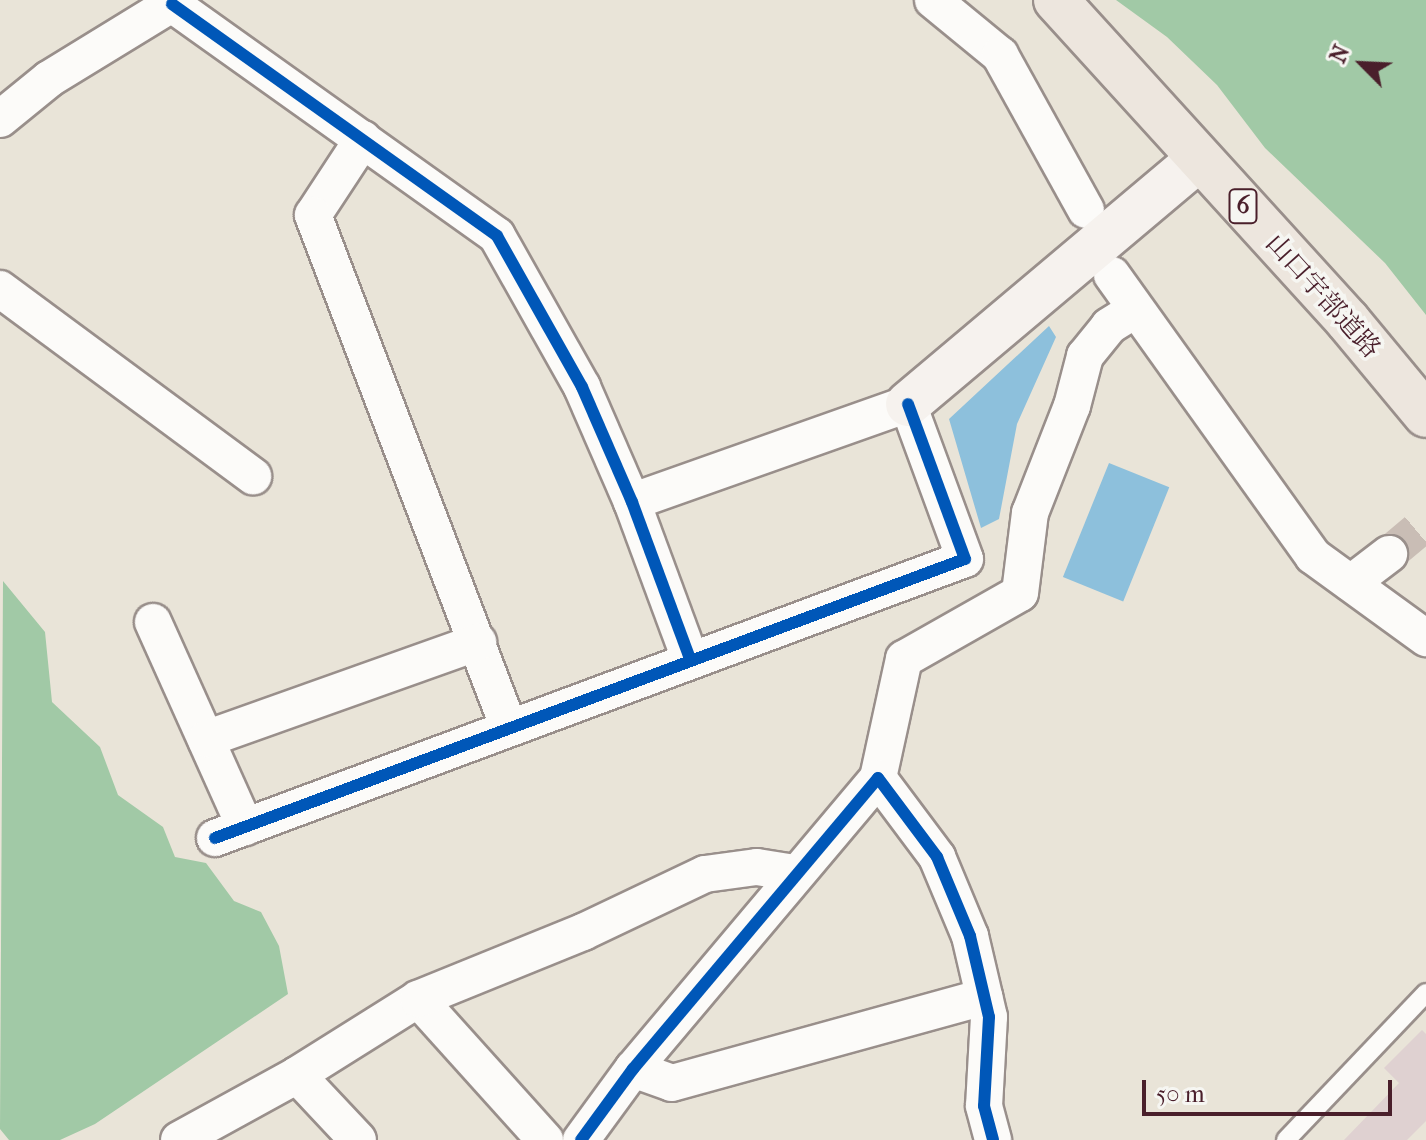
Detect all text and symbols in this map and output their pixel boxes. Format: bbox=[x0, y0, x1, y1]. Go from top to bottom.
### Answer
north arrow bbox=[1322, 24, 1402, 104]
text: N bbox=[1325, 41, 1355, 67]
road number: 6 bbox=[1227, 186, 1259, 226]
street label: 山口宇部道路 bbox=[1259, 228, 1387, 364]
scale bar bbox=[1146, 1064, 1396, 1114]
text: 50 m bbox=[1156, 1080, 1205, 1108]

